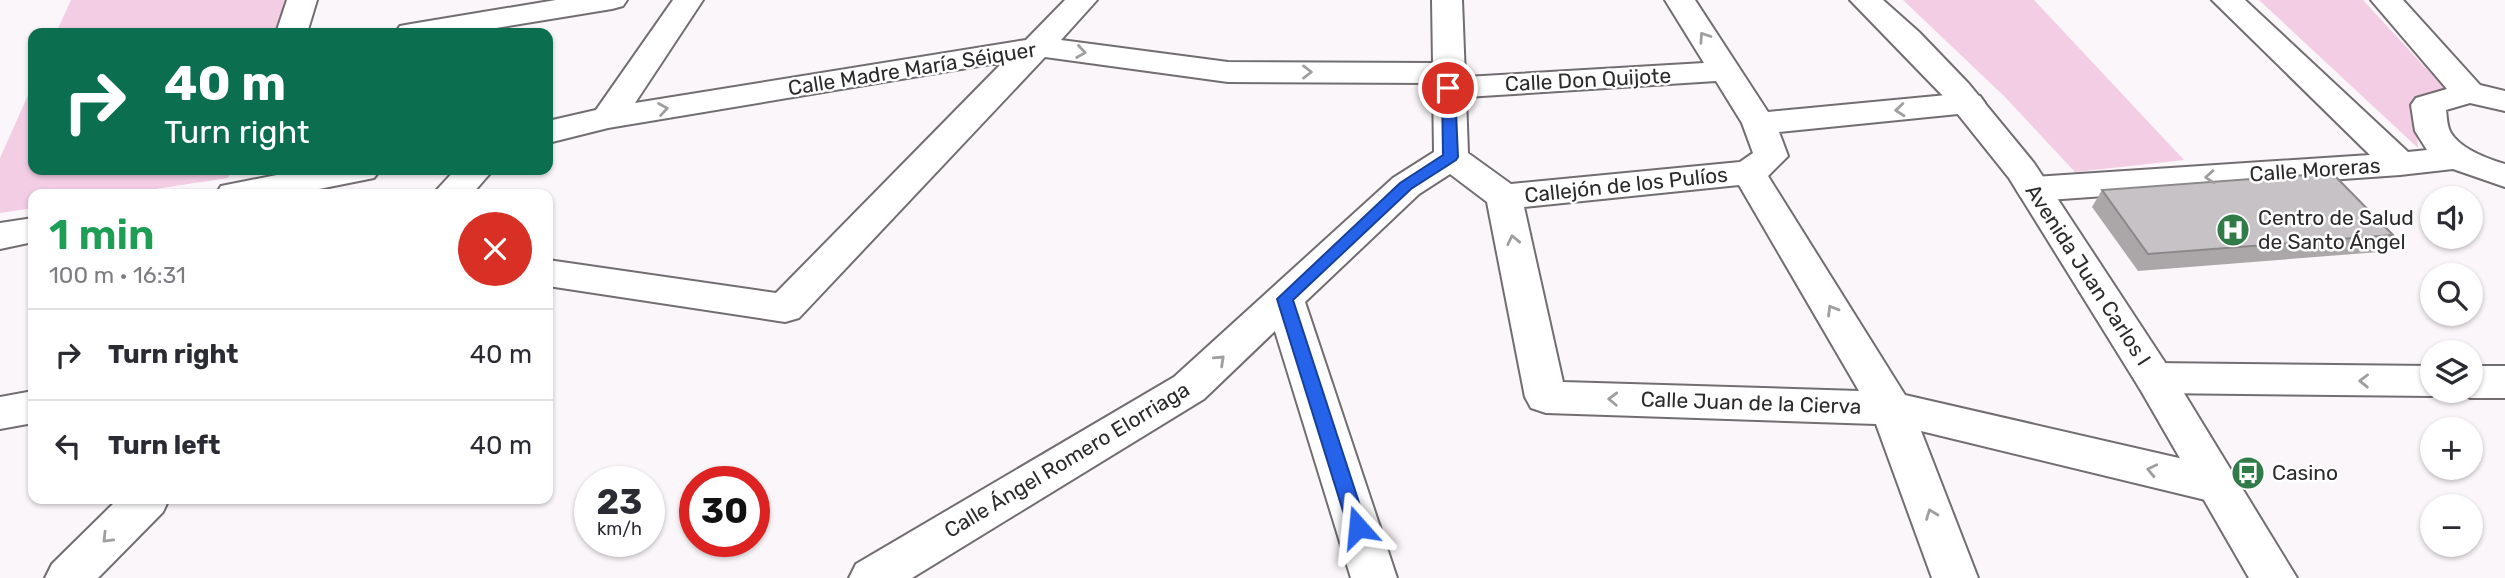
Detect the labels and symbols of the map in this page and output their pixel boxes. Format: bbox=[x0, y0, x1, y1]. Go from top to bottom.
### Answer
one-way arrow bbox=[1700, 32, 1712, 45]
street label: Calle Madre María Séiquer bbox=[786, 37, 1038, 100]
one-way arrow bbox=[1075, 45, 1087, 60]
pin bbox=[1418, 58, 1478, 118]
street label: Calle Don Quijote bbox=[1504, 63, 1672, 96]
one-way arrow bbox=[1302, 64, 1313, 80]
one-way arrow bbox=[657, 102, 669, 117]
one-way arrow bbox=[1894, 102, 1905, 117]
street label: Calle Moreras bbox=[2249, 152, 2381, 187]
street label: Callejón de los Pulíos bbox=[1523, 161, 1729, 208]
one-way arrow bbox=[2204, 169, 2215, 184]
street label: Avenida Juan Carlos I bbox=[2020, 179, 2156, 370]
place label: Centro de Salud de Santo Ángel bbox=[2258, 205, 2414, 254]
hospital icon: Centro de Salud de Santo Ángel bbox=[2214, 211, 2252, 249]
one-way arrow bbox=[1507, 234, 1522, 246]
one-way arrow bbox=[1827, 305, 1840, 318]
one-way arrow bbox=[1212, 355, 1225, 368]
one-way arrow bbox=[2359, 373, 2369, 389]
street label: Calle Ángel Romero Elorriaga bbox=[940, 376, 1194, 543]
street label: Calle Juan de la Cierva bbox=[1640, 386, 1862, 419]
one-way arrow bbox=[1608, 391, 1619, 406]
bus stop icon: Casino bbox=[2229, 454, 2267, 492]
place label: Casino bbox=[2272, 460, 2338, 485]
one-way arrow bbox=[2146, 463, 2158, 478]
speed limit sign: 30 bbox=[679, 466, 770, 557]
position arrow bbox=[1321, 490, 1395, 564]
one-way arrow bbox=[1925, 509, 1939, 521]
one-way arrow bbox=[103, 530, 116, 543]

